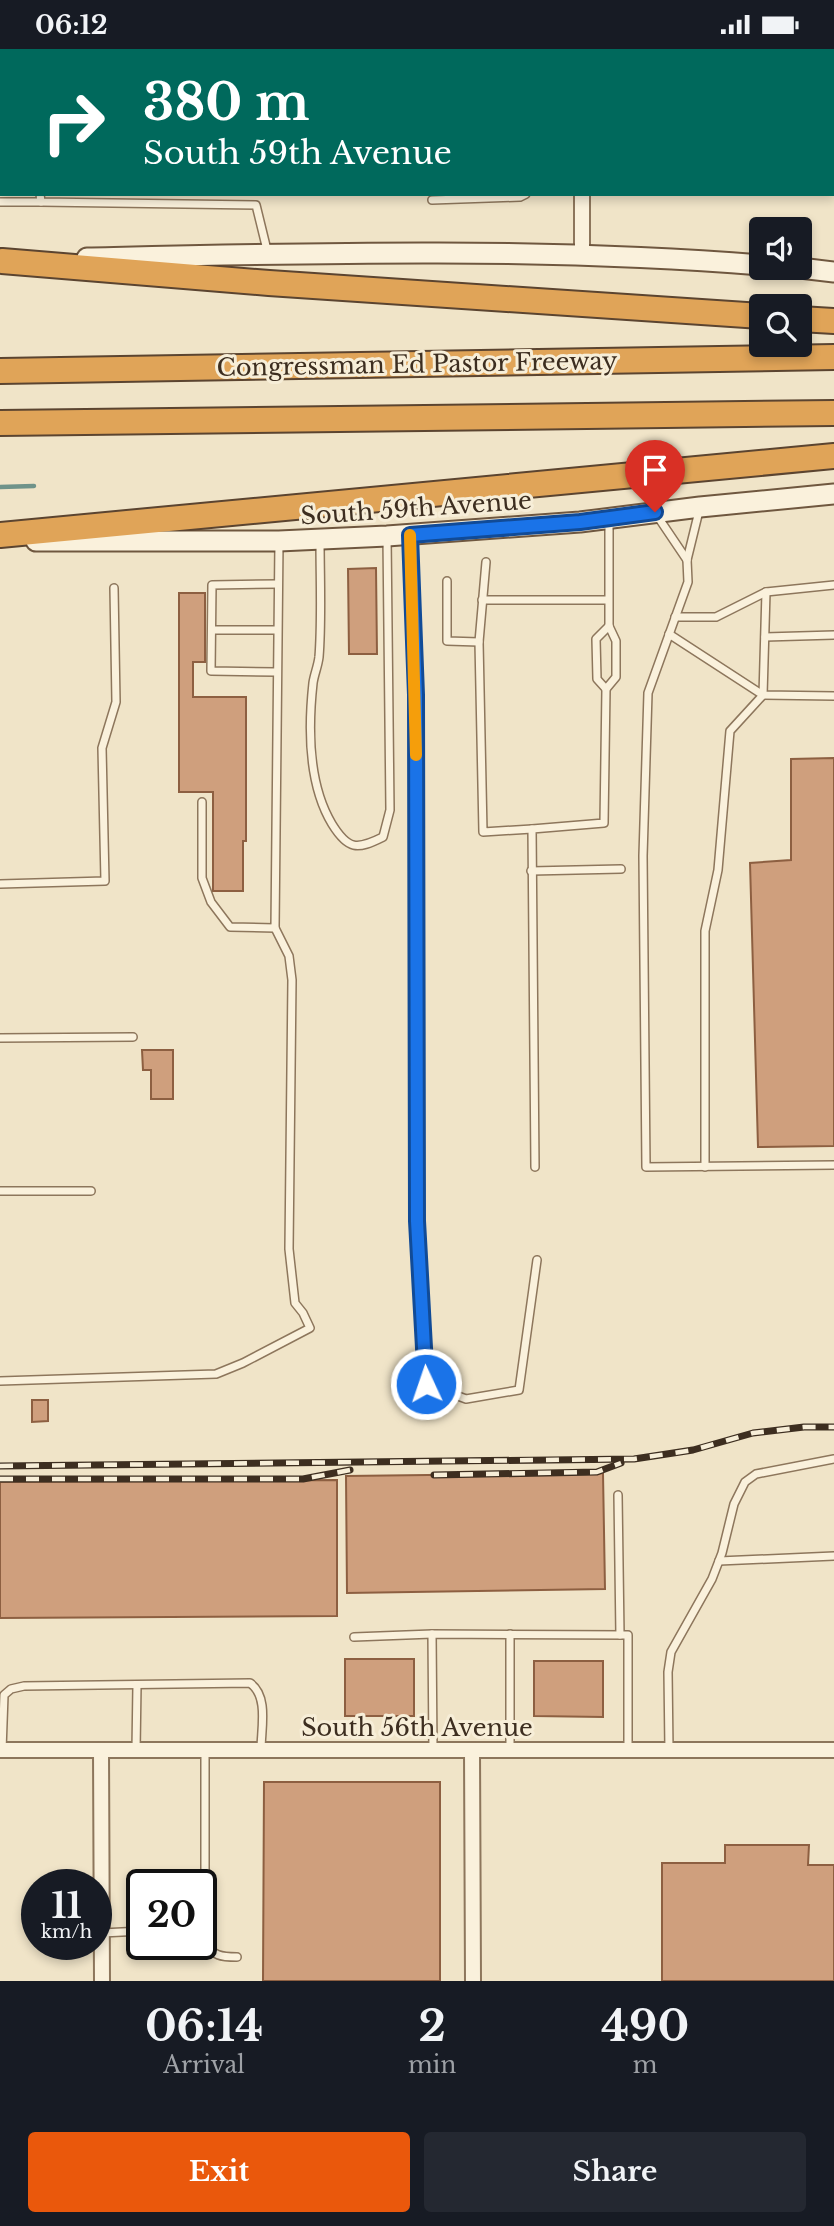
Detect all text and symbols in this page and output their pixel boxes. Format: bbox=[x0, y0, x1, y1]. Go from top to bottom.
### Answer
text: 06:12 bbox=[35, 9, 108, 41]
text: 380 m bbox=[143, 72, 310, 133]
icon: right bbox=[28, 77, 119, 168]
text: South 59th Avenue bbox=[143, 133, 452, 173]
map controls bbox=[749, 217, 812, 357]
button: sound bbox=[749, 217, 812, 280]
button: search bbox=[749, 294, 812, 357]
street label: Congressman Ed Pastor Freeway bbox=[216, 346, 618, 382]
pin bbox=[625, 440, 685, 512]
icon: arrive bbox=[636, 451, 674, 489]
street label: South 59th Avenue bbox=[299, 485, 533, 531]
position arrow bbox=[389, 1347, 463, 1421]
street label: South 56th Avenue bbox=[301, 1713, 533, 1742]
speed limit sign: 20 bbox=[126, 1869, 217, 1960]
text: 11 bbox=[51, 1884, 82, 1927]
text: km/h bbox=[41, 1921, 92, 1943]
text: 06:14 bbox=[145, 2000, 263, 2052]
text: 2 bbox=[418, 2000, 446, 2052]
text: 490 bbox=[601, 2000, 689, 2052]
text: Arrival bbox=[163, 2051, 245, 2079]
text: min bbox=[408, 2051, 456, 2079]
text: m bbox=[633, 2051, 658, 2079]
button: Exit bbox=[28, 2132, 410, 2212]
button: Share bbox=[424, 2132, 806, 2212]

